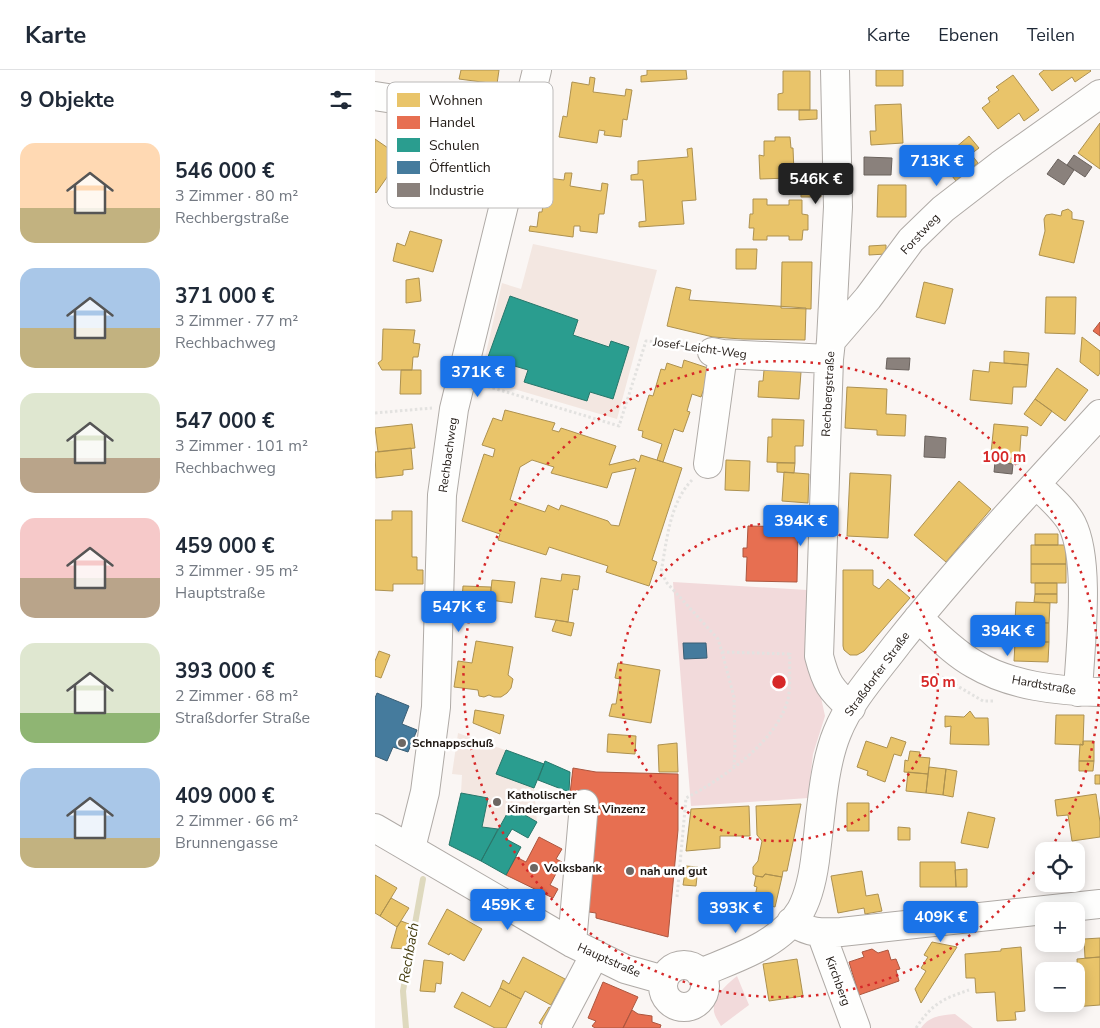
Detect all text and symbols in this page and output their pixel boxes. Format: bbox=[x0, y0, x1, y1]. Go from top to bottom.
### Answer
text: Karte bbox=[25, 19, 86, 51]
text: Karte bbox=[867, 23, 910, 47]
text: Ebenen bbox=[938, 23, 999, 47]
text: Teilen bbox=[1027, 23, 1075, 47]
legend bbox=[387, 82, 553, 208]
text: 9 Objekte bbox=[20, 86, 114, 114]
icon: filters bbox=[327, 86, 355, 114]
text: Wohnen bbox=[429, 91, 483, 110]
text: Handel bbox=[429, 113, 476, 132]
text: Schulen bbox=[429, 136, 479, 155]
pin: 713K € bbox=[896, 144, 978, 187]
text: 713K € bbox=[910, 150, 964, 172]
text: 546 000 € bbox=[175, 157, 275, 185]
text: Öffentlich bbox=[429, 158, 491, 177]
pin: 546K € bbox=[775, 162, 857, 205]
icon: home bbox=[60, 163, 120, 223]
text: 546K € bbox=[789, 168, 843, 190]
text: Industrie bbox=[429, 181, 484, 200]
text: 3 Zimmer · 80 m² bbox=[175, 185, 298, 207]
text: Rechbergstraße bbox=[175, 207, 289, 229]
street label: Forstweg bbox=[897, 210, 943, 258]
text: 371 000 € bbox=[175, 282, 275, 310]
icon: home bbox=[60, 288, 120, 348]
text: 3 Zimmer · 77 m² bbox=[175, 310, 298, 332]
text: Rechbachweg bbox=[175, 332, 276, 354]
street label: Josef-Leicht-Weg bbox=[651, 333, 748, 362]
street label: Rechbergstraße bbox=[818, 351, 838, 437]
pin: 371K € bbox=[437, 356, 519, 398]
text: 371K € bbox=[451, 361, 505, 383]
text: 547 000 € bbox=[175, 407, 275, 435]
icon: home bbox=[60, 413, 120, 473]
street label: Rechbachweg bbox=[435, 416, 461, 494]
text: 3 Zimmer · 101 m² bbox=[175, 435, 308, 457]
text: 100 m bbox=[982, 447, 1026, 467]
text: Rechbachweg bbox=[175, 457, 276, 479]
pin: 394K € bbox=[760, 504, 842, 547]
text: 394K € bbox=[774, 510, 828, 532]
text: 459 000 € bbox=[175, 532, 275, 560]
icon: home bbox=[60, 538, 120, 598]
text: 3 Zimmer · 95 m² bbox=[175, 560, 298, 582]
text: Hauptstraße bbox=[175, 582, 265, 604]
pin: 547K € bbox=[418, 590, 500, 633]
text: 547K € bbox=[432, 596, 486, 618]
pin: 394K € bbox=[967, 614, 1049, 657]
text: 394K € bbox=[981, 620, 1035, 642]
street label: Straßdorfer Straße bbox=[841, 628, 913, 720]
text: 393 000 € bbox=[175, 657, 275, 685]
icon: home bbox=[60, 663, 120, 723]
street label: Hardtstraße bbox=[1011, 671, 1077, 699]
text: 50 m bbox=[920, 672, 956, 692]
centre of rings bbox=[770, 673, 788, 691]
text: 2 Zimmer · 68 m² bbox=[175, 685, 298, 707]
text: Straßdorfer Straße bbox=[175, 707, 310, 729]
place label: Schnappschuß bbox=[412, 735, 494, 751]
marker: Schnappschuß bbox=[396, 737, 408, 749]
text: 409 000 € bbox=[175, 782, 275, 810]
place label: Katholischer Kindergarten St. Vinzenz bbox=[507, 787, 646, 817]
icon: home bbox=[60, 788, 120, 848]
marker: Katholischer Kindergarten St. Vinzenz bbox=[491, 796, 503, 808]
text: 2 Zimmer · 66 m² bbox=[175, 810, 298, 832]
text: Brunnengasse bbox=[175, 832, 278, 854]
map controls bbox=[1035, 842, 1085, 1012]
button: locate bbox=[1035, 842, 1085, 892]
place label: Volksbank bbox=[543, 860, 603, 876]
marker: Volksbank bbox=[528, 862, 540, 874]
place label: nah und gut bbox=[640, 863, 707, 879]
marker: nah und gut bbox=[624, 865, 636, 877]
pin: 459K € bbox=[467, 888, 549, 931]
pin: 393K € bbox=[695, 892, 777, 934]
text: 459K € bbox=[481, 894, 535, 916]
text: 393K € bbox=[709, 897, 763, 919]
pin: 409K € bbox=[900, 900, 982, 943]
button: + bbox=[1035, 902, 1085, 952]
text: 409K € bbox=[914, 906, 968, 928]
water label: Rechbach bbox=[394, 921, 424, 985]
street label: Hauptstraße bbox=[575, 939, 643, 981]
street label: Kirchberg bbox=[822, 954, 854, 1008]
button: − bbox=[1035, 962, 1085, 1012]

